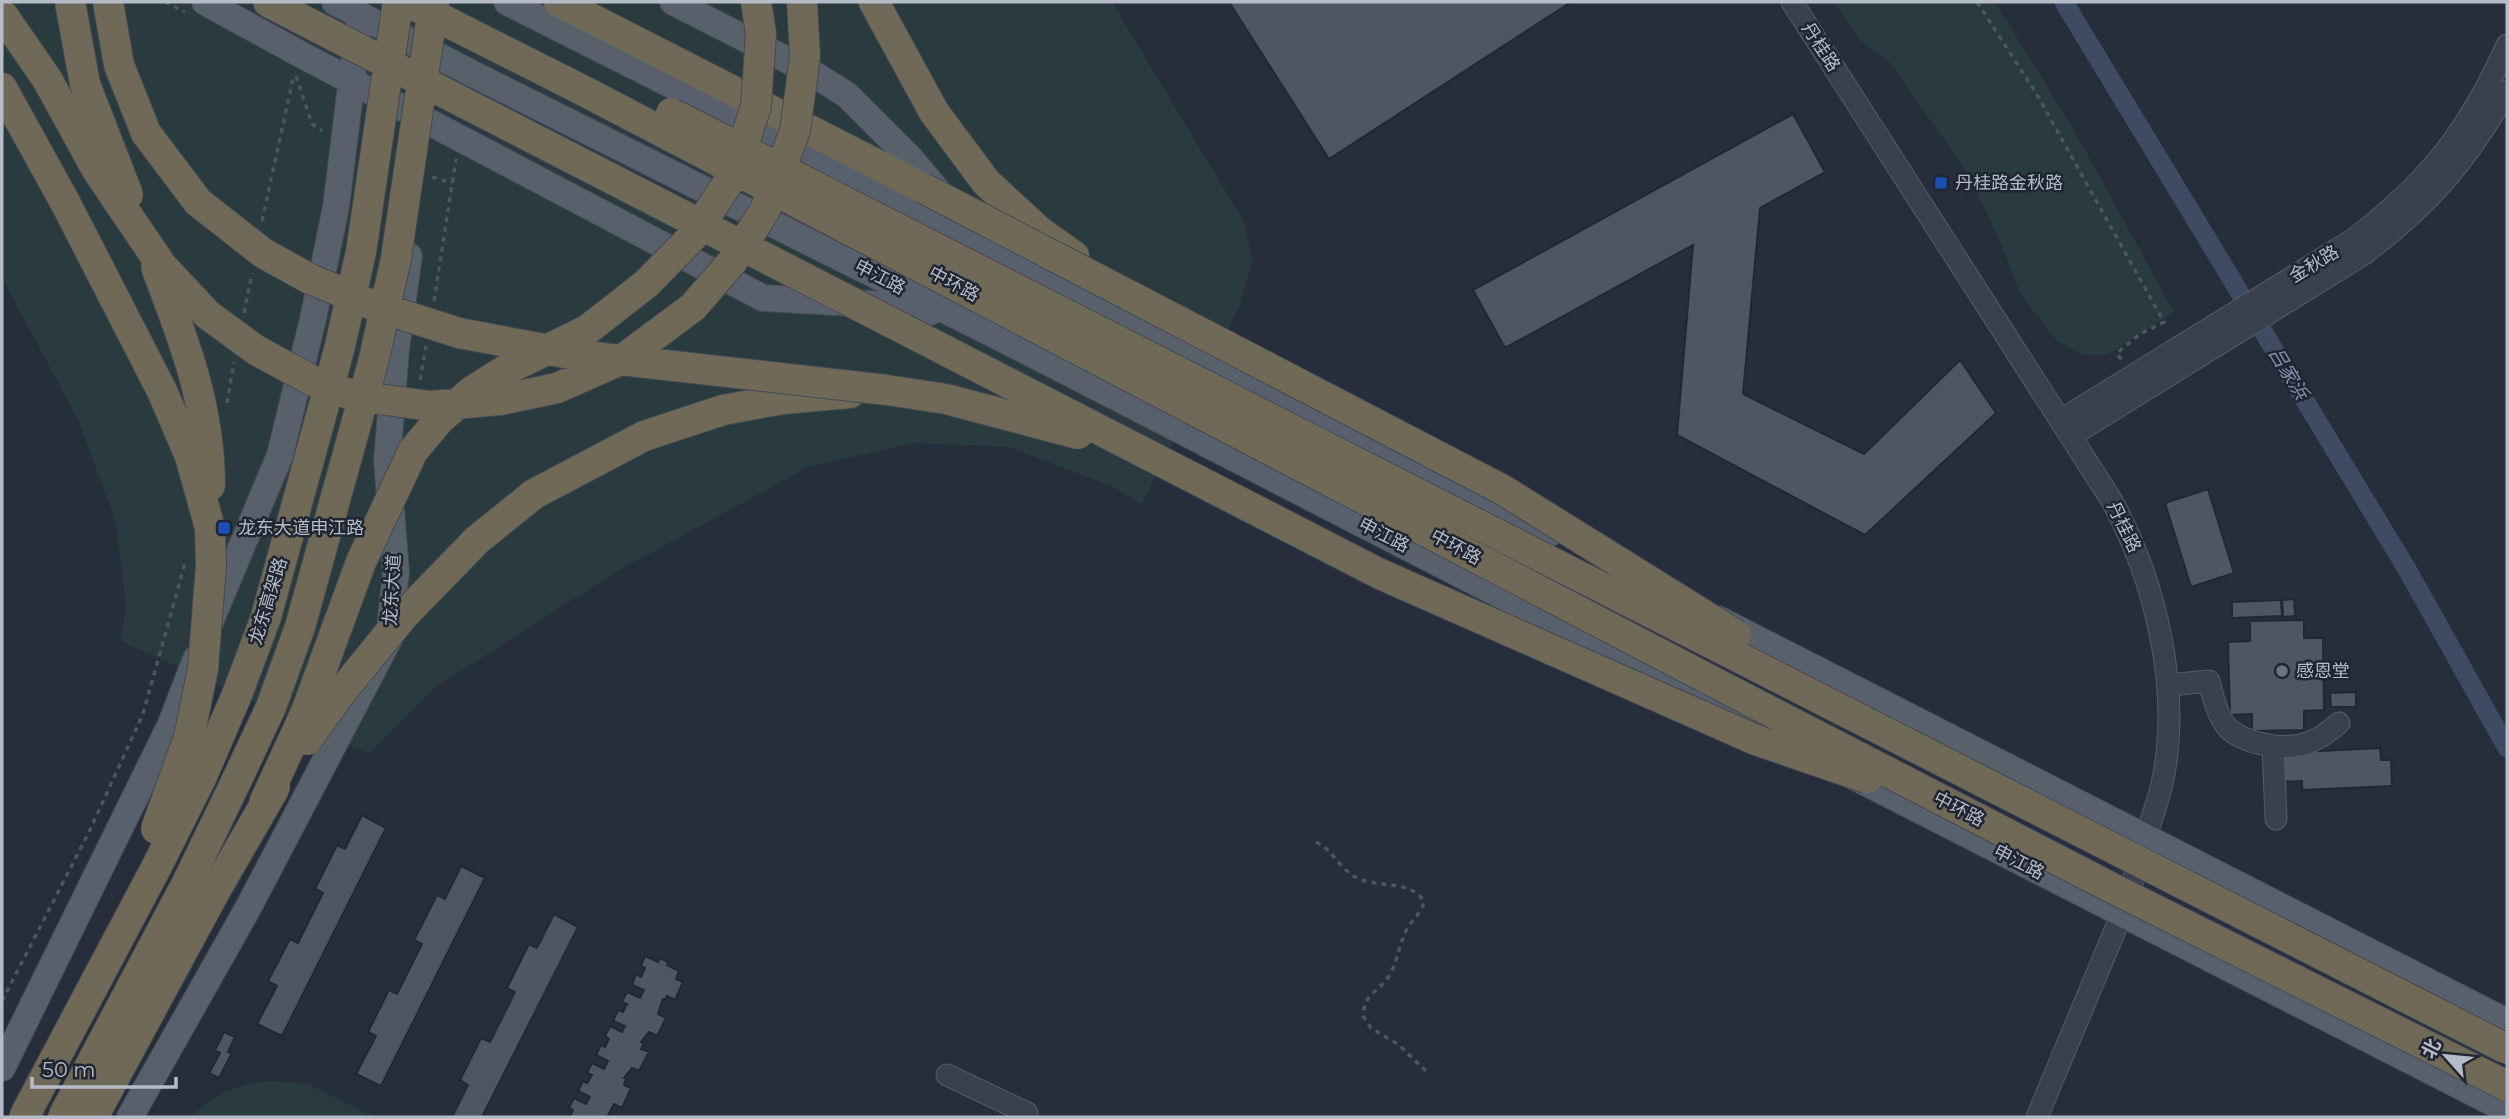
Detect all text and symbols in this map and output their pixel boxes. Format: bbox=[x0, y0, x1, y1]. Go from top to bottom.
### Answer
street label: 丹桂路 bbox=[1797, 18, 1845, 76]
place label: 丹桂路金秋路 bbox=[1955, 172, 2063, 194]
marker: 丹桂路金秋路 bbox=[1933, 175, 1949, 191]
street label: 金秋路 bbox=[2285, 241, 2343, 287]
street label: 申江路 bbox=[851, 255, 909, 299]
street label: 中环路 bbox=[925, 262, 983, 306]
water label: 吕家浜 bbox=[2264, 343, 2314, 405]
street label: 丹桂路 bbox=[2102, 498, 2146, 556]
street label: 申江路 bbox=[1355, 513, 1413, 557]
place label: 龙东大道申江路 bbox=[238, 517, 364, 539]
marker: 龙东大道申江路 bbox=[216, 520, 232, 536]
street label: 中环路 bbox=[1427, 525, 1485, 569]
street label: 龙东大道 bbox=[379, 553, 405, 627]
street label: 龙东高架路 bbox=[244, 555, 292, 647]
place label: 感恩堂 bbox=[2296, 660, 2350, 682]
marker: 感恩堂 bbox=[2274, 663, 2290, 679]
street label: 中环路 bbox=[1930, 787, 1988, 831]
street label: 申江路 bbox=[1990, 840, 2048, 884]
north arrow bbox=[2411, 1021, 2481, 1091]
text: 北 bbox=[2417, 1035, 2446, 1062]
scale bar bbox=[32, 1046, 175, 1090]
text: 50 m bbox=[42, 1057, 96, 1082]

